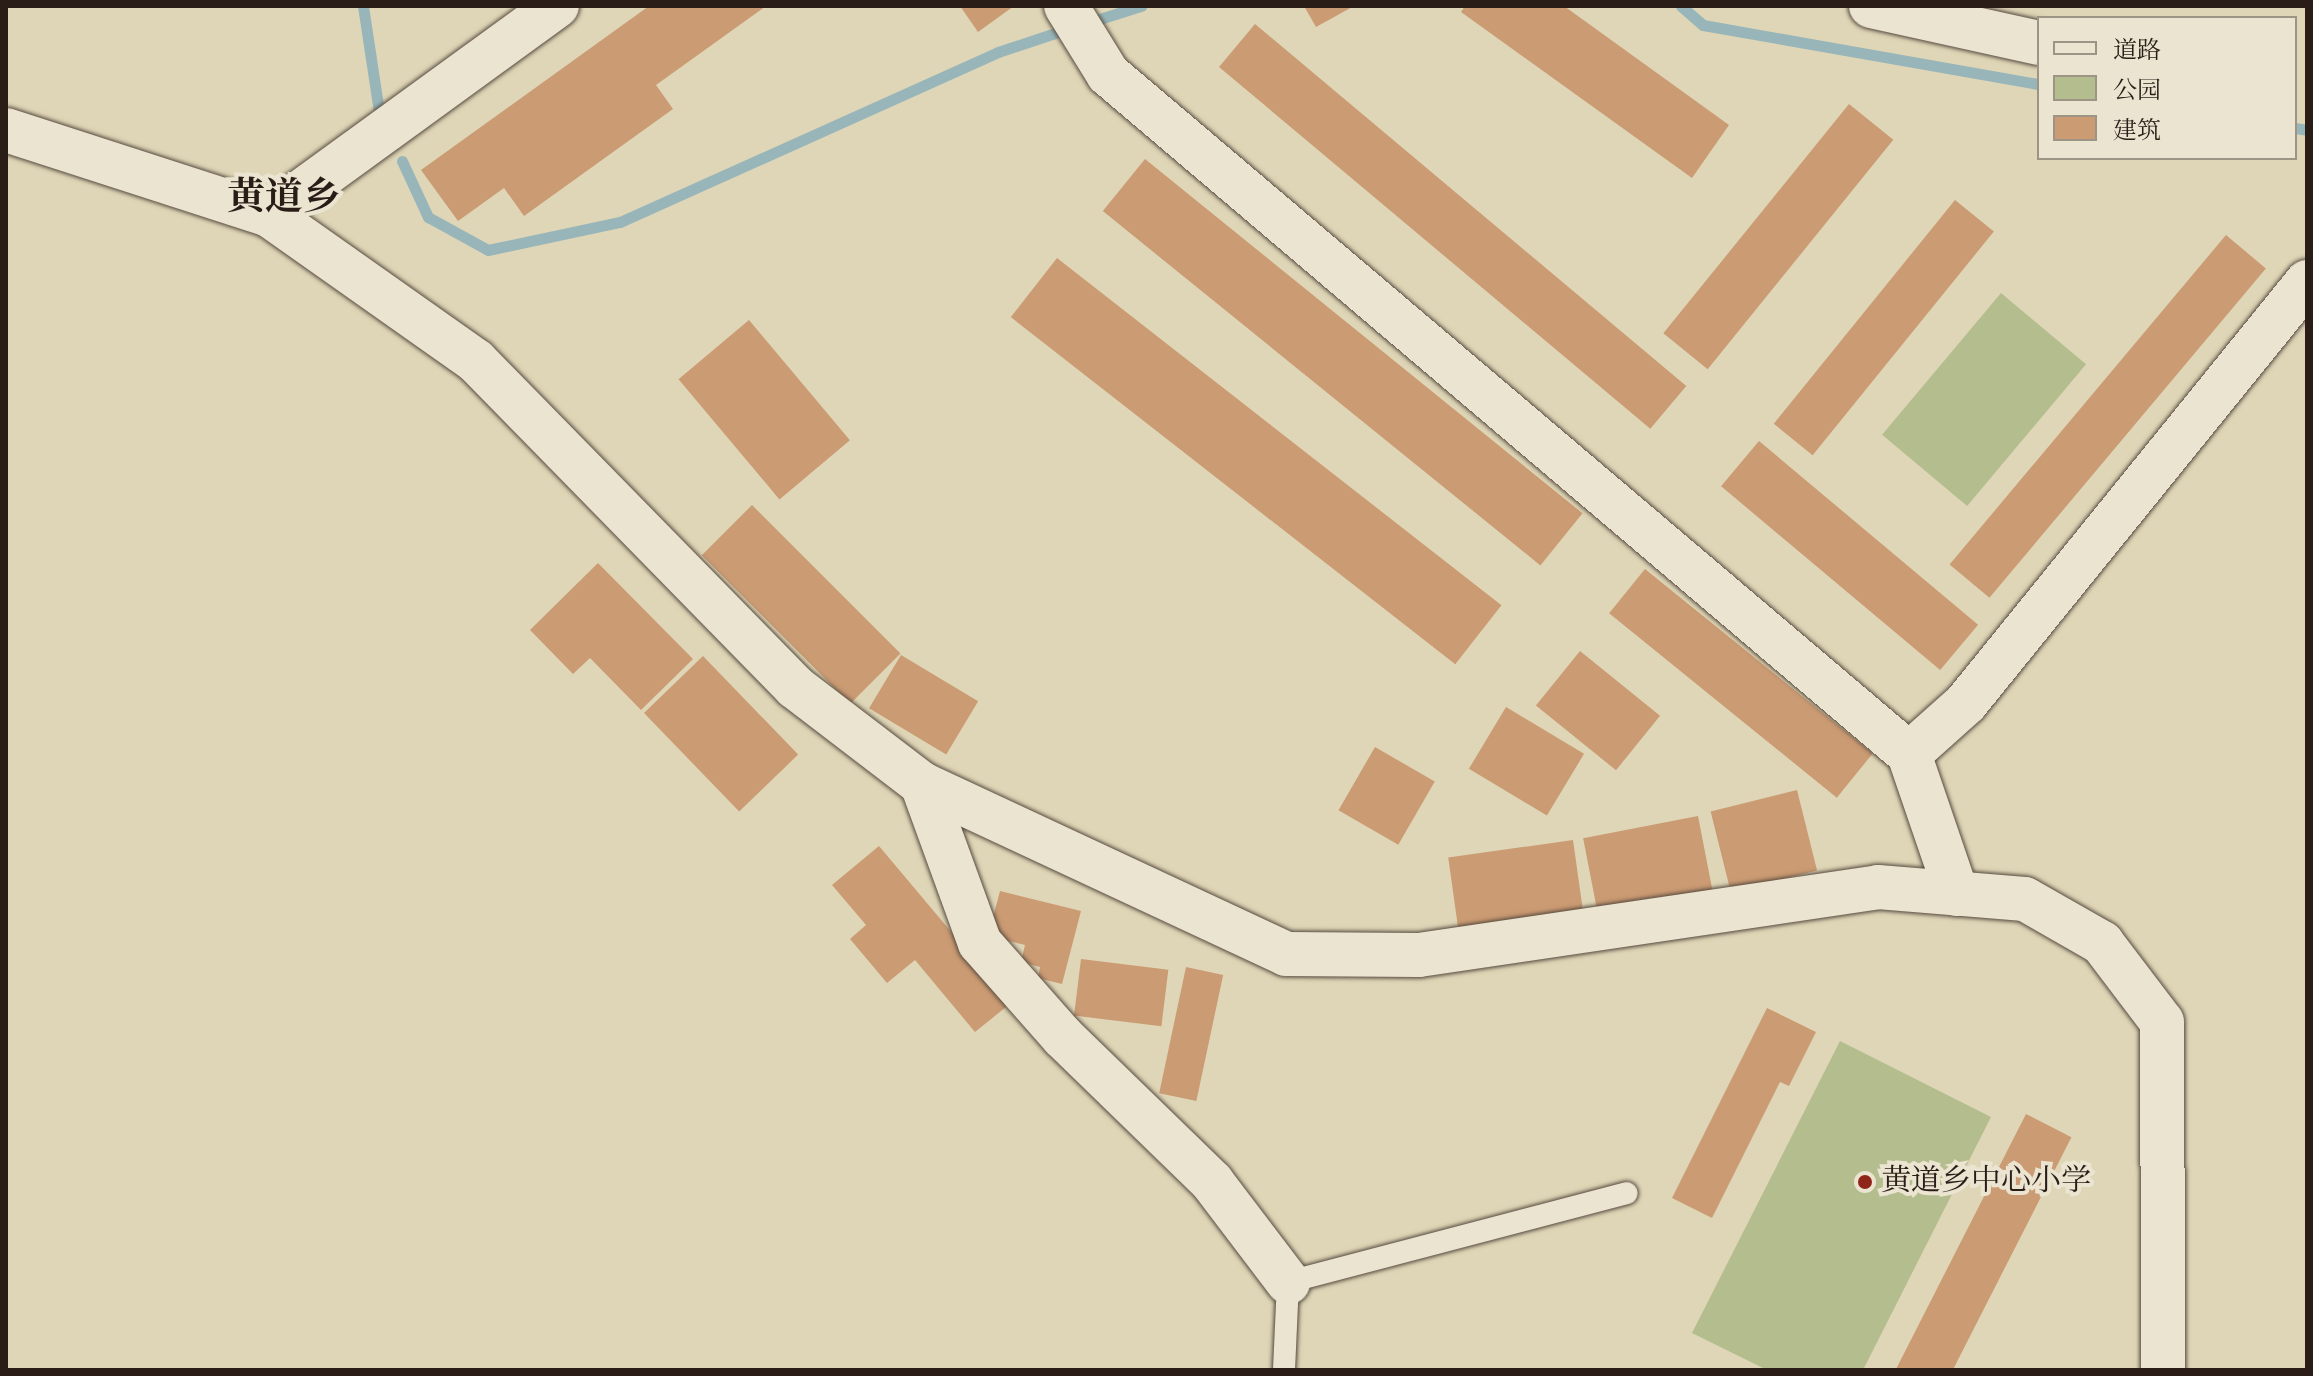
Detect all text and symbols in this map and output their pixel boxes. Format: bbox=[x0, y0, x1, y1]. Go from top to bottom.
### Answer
legend bbox=[2037, 16, 2297, 160]
text: 道路 bbox=[2113, 36, 2161, 66]
text: 公园 bbox=[2113, 76, 2161, 106]
text: 建筑 bbox=[2113, 116, 2161, 146]
district label: 黄道乡 bbox=[227, 176, 341, 222]
place label: 黄道乡中心小学 bbox=[1881, 1164, 2091, 1200]
marker: 黄道乡中心小学 bbox=[1856, 1173, 1874, 1191]

